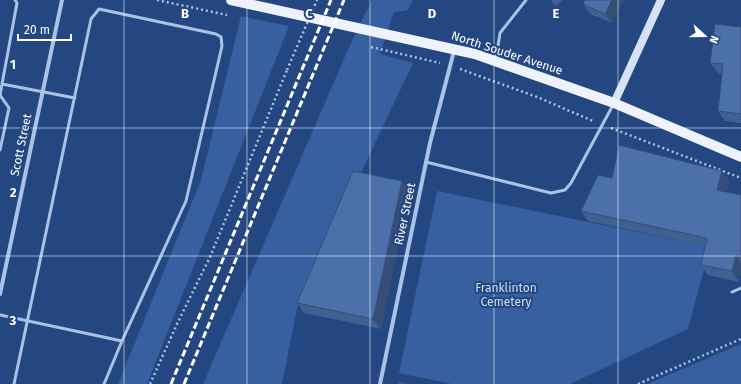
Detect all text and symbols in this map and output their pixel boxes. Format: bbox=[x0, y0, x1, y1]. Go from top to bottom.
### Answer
text: B bbox=[181, 6, 189, 21]
text: C bbox=[305, 6, 313, 21]
text: D bbox=[428, 6, 437, 21]
text: E bbox=[553, 6, 560, 21]
scale bar bbox=[18, 16, 71, 42]
north arrow bbox=[685, 16, 725, 56]
text: 20 m bbox=[24, 23, 50, 37]
street label: North Souder Avenue bbox=[450, 28, 564, 78]
text: N bbox=[706, 34, 721, 45]
text: 1 bbox=[10, 57, 16, 72]
street label: Scott Street bbox=[8, 112, 35, 177]
street label: River Street bbox=[392, 181, 419, 246]
text: 2 bbox=[10, 185, 17, 200]
park label: Franklinton Cemetery bbox=[475, 281, 537, 309]
text: 3 bbox=[9, 313, 17, 328]

